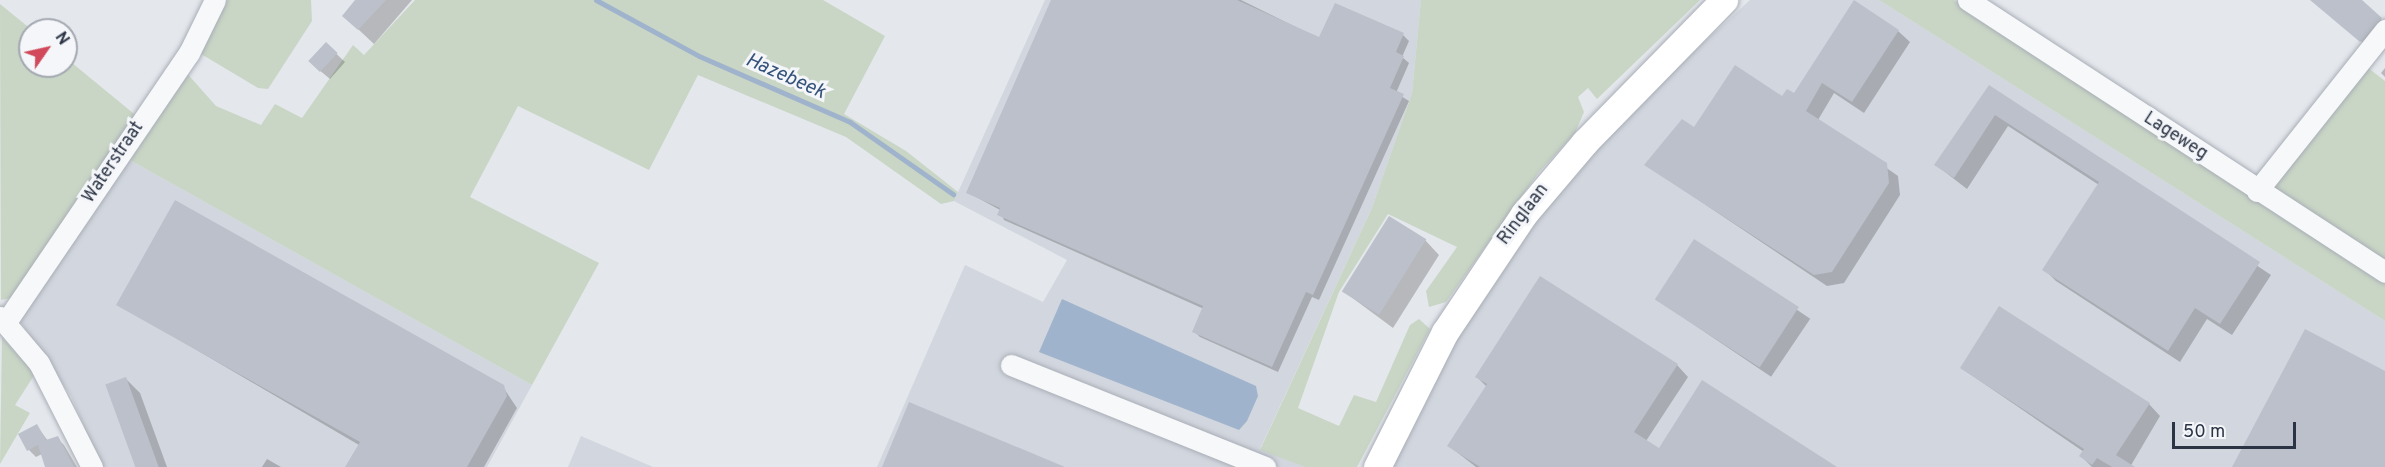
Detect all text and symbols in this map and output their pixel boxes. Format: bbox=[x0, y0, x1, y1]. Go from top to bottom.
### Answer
north arrow bbox=[18, 18, 78, 78]
text: N bbox=[50, 29, 73, 49]
water label: Hazebeek bbox=[741, 49, 829, 105]
street label: Lageweg bbox=[2139, 108, 2211, 166]
street label: Waterstraat bbox=[79, 118, 149, 208]
street label: Ringlaan bbox=[1494, 180, 1554, 250]
scale bar bbox=[2175, 410, 2300, 448]
text: 50 m bbox=[2183, 421, 2225, 444]

